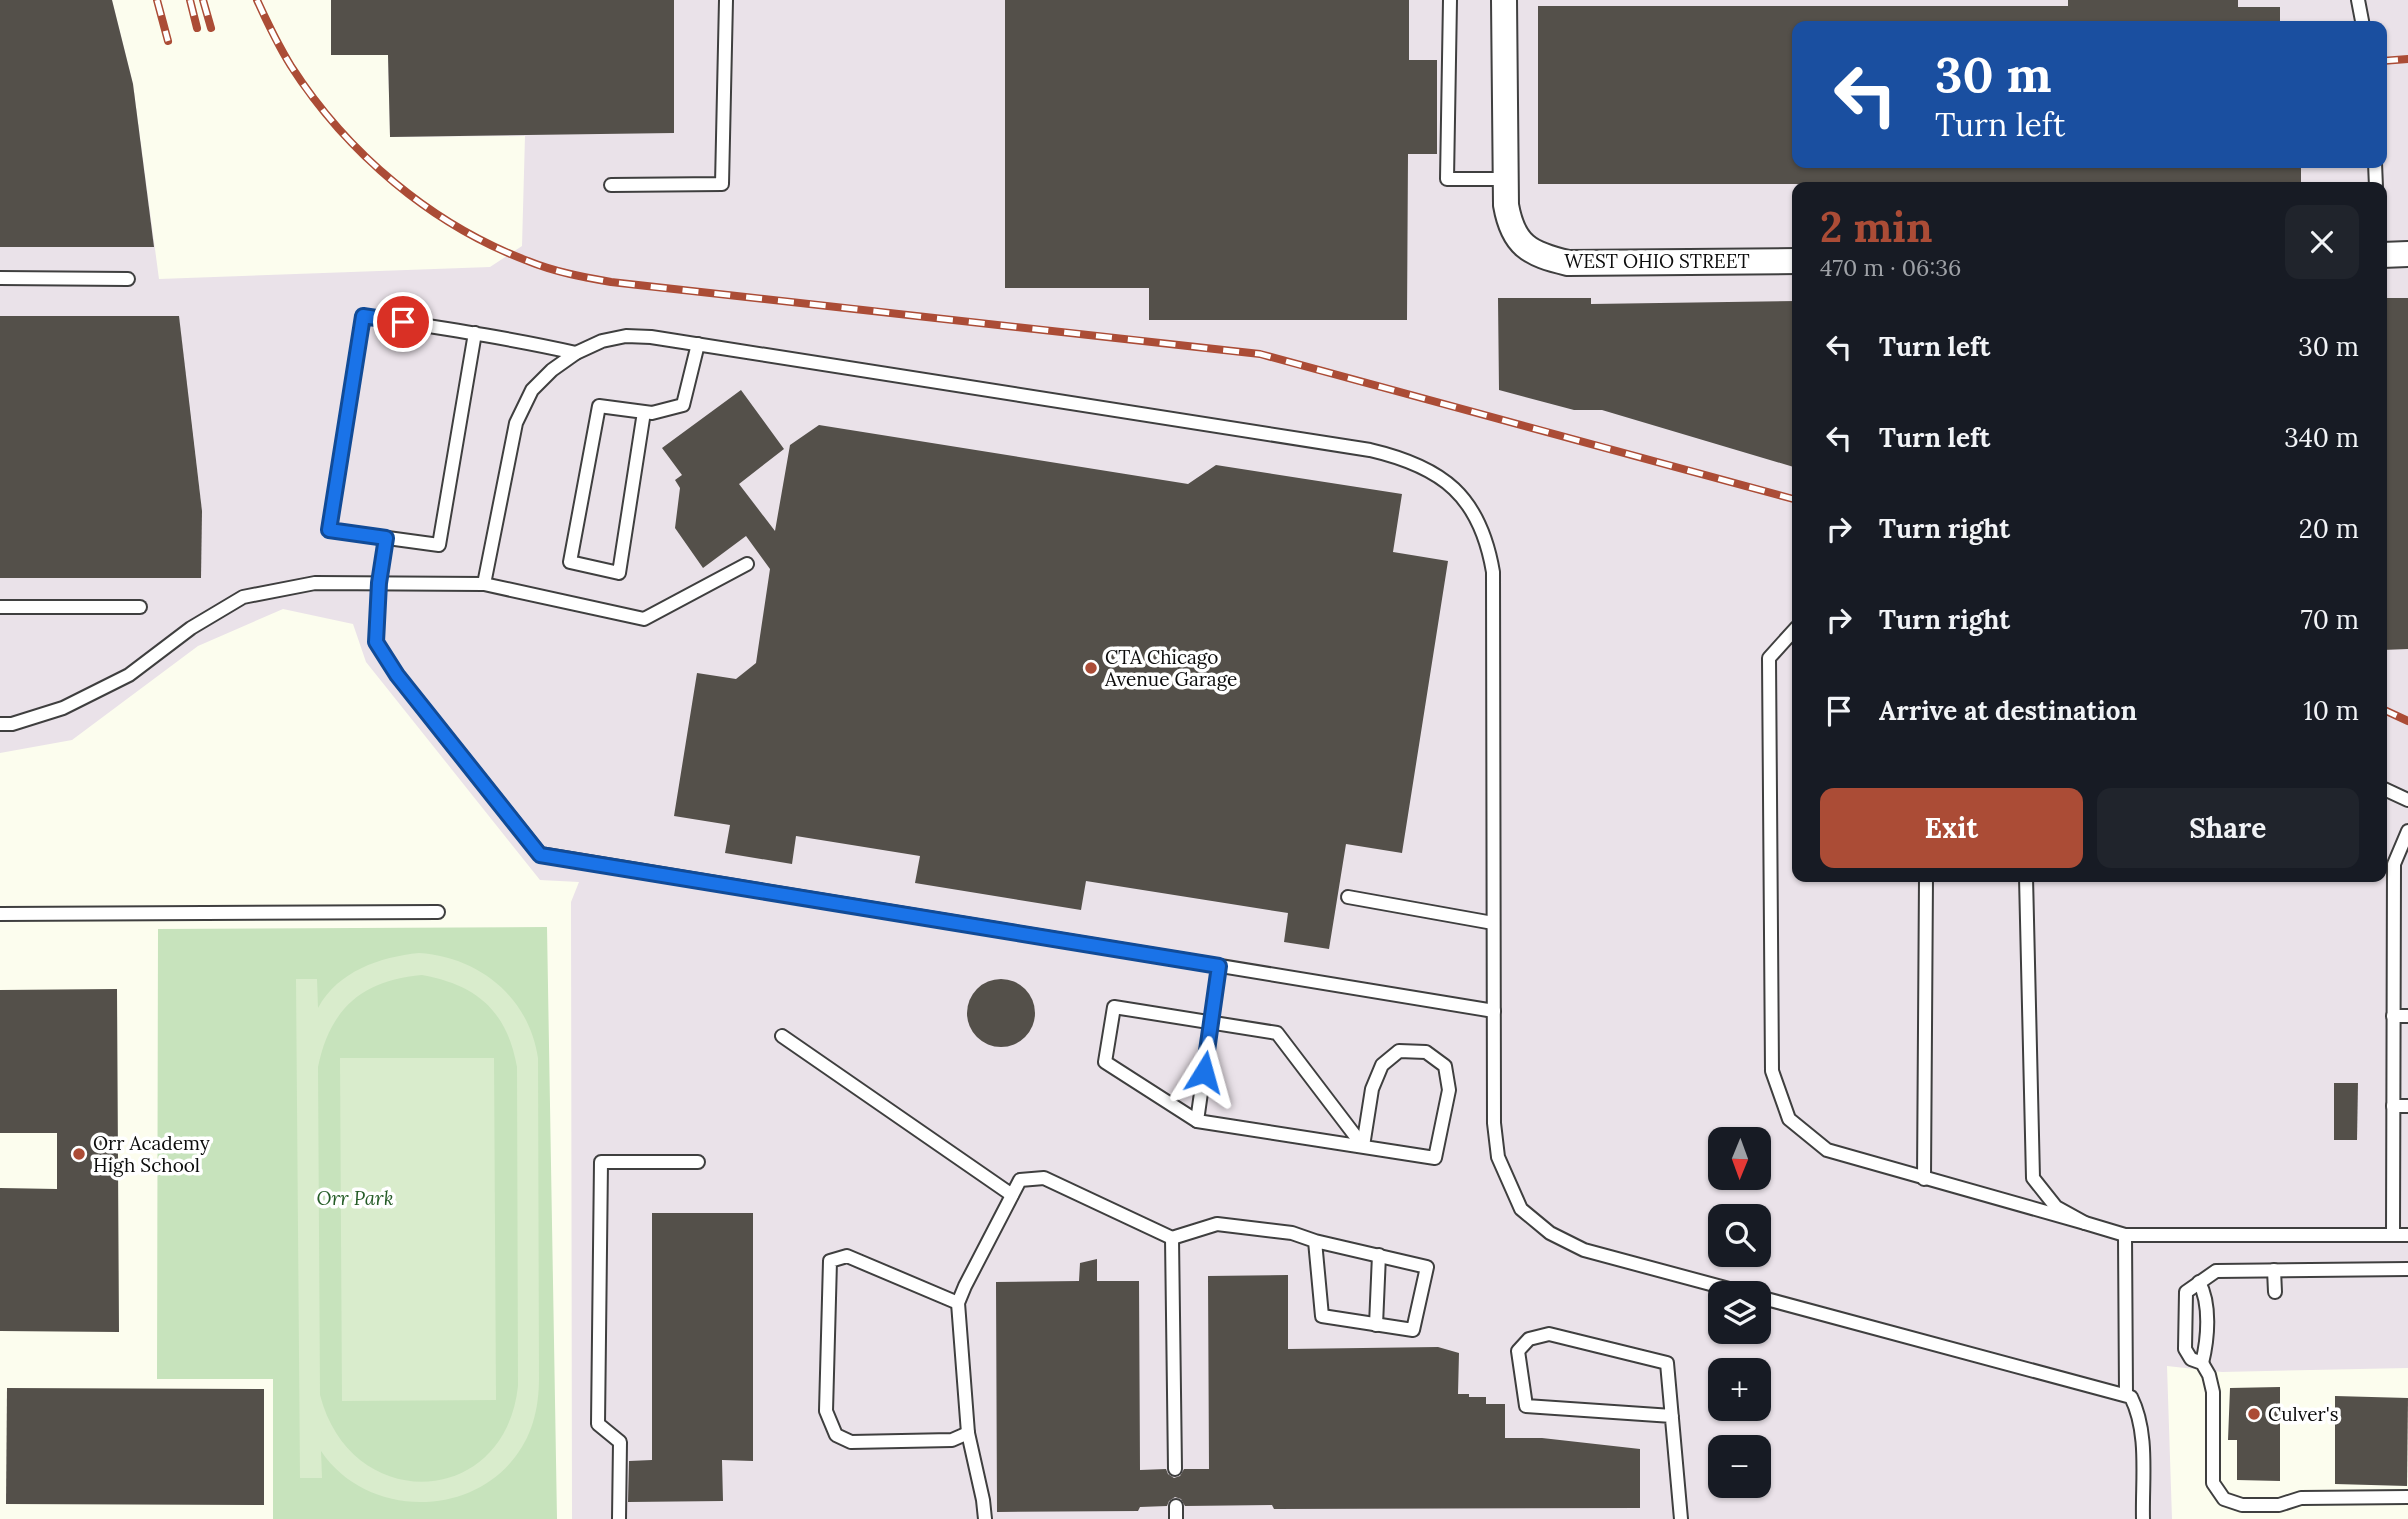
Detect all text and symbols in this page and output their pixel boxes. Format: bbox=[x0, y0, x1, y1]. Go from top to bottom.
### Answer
text: 30 m bbox=[1935, 43, 2052, 105]
icon: left bbox=[1820, 49, 1911, 140]
text: Turn left bbox=[1935, 104, 2065, 145]
text: 2 min bbox=[1820, 200, 1933, 254]
button: close bbox=[2285, 205, 2359, 279]
street label: WEST OHIO STREET bbox=[1564, 249, 1750, 273]
text: 470 m · 06:36 bbox=[1820, 253, 1961, 282]
pin bbox=[373, 292, 433, 352]
icon: arrive bbox=[384, 303, 422, 341]
icon: left bbox=[1820, 328, 1858, 366]
text: Turn left bbox=[1879, 330, 1990, 363]
text: 30 m bbox=[2298, 330, 2359, 363]
icon: left bbox=[1820, 419, 1858, 457]
text: Turn left bbox=[1879, 421, 1990, 454]
text: 340 m bbox=[2284, 421, 2359, 454]
icon: right bbox=[1820, 510, 1858, 548]
text: Turn right bbox=[1879, 512, 2010, 545]
text: 20 m bbox=[2299, 512, 2359, 545]
icon: right bbox=[1820, 601, 1858, 639]
text: Turn right bbox=[1879, 603, 2010, 636]
text: 70 m bbox=[2301, 603, 2359, 636]
place label: CTA Chicago Avenue Garage bbox=[1104, 645, 1237, 691]
marker: CTA Chicago Avenue Garage bbox=[1083, 660, 1099, 676]
icon: arrive bbox=[1820, 692, 1858, 730]
text: Arrive at destination bbox=[1879, 694, 2137, 727]
text: 10 m bbox=[2303, 694, 2359, 727]
button: Exit bbox=[1820, 788, 2083, 868]
button: Share bbox=[2097, 788, 2359, 868]
position arrow bbox=[1167, 1035, 1241, 1109]
north arrow bbox=[1708, 1127, 1771, 1190]
map controls bbox=[1708, 1127, 1771, 1498]
place label: Orr Academy High School bbox=[93, 1131, 210, 1177]
marker: Orr Academy High School bbox=[71, 1146, 87, 1162]
park label: Orr Park bbox=[316, 1186, 394, 1210]
button: search bbox=[1708, 1204, 1771, 1267]
button: layers bbox=[1708, 1281, 1771, 1344]
button: + bbox=[1708, 1358, 1771, 1421]
place label: Culver's bbox=[2268, 1402, 2339, 1426]
marker: Culver's bbox=[2246, 1406, 2262, 1422]
button: − bbox=[1708, 1435, 1771, 1498]

